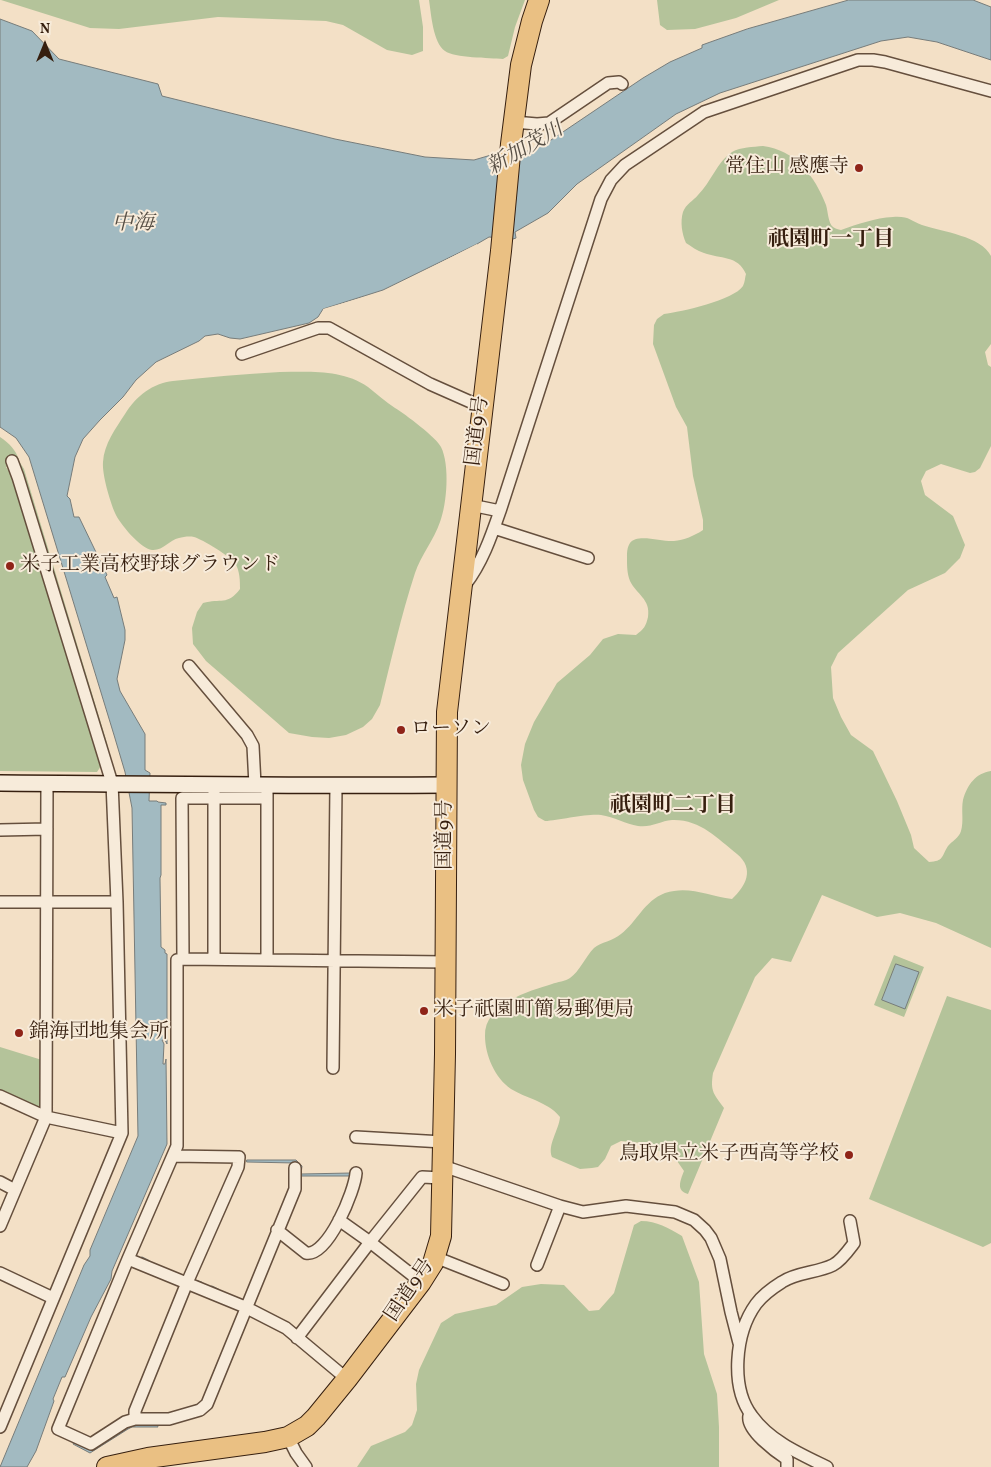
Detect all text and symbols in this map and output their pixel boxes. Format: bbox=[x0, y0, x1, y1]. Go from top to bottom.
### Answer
north arrow bbox=[20, 20, 70, 70]
text: N bbox=[40, 20, 50, 39]
water label: 新加茂川 bbox=[483, 118, 569, 182]
place label: 常住山 感應寺 bbox=[725, 156, 849, 180]
marker: 常住山 感應寺 bbox=[853, 162, 865, 174]
water label: 中海 bbox=[112, 212, 154, 238]
district label: 祇園町一丁目 bbox=[768, 228, 894, 254]
street label: 国道9号 bbox=[463, 395, 495, 467]
place label: 米子工業高校野球グラウンド bbox=[20, 554, 280, 578]
marker: 米子工業高校野球グラウンド bbox=[4, 560, 16, 572]
place label: ローソン bbox=[411, 718, 491, 742]
marker: ローソン bbox=[395, 724, 407, 736]
district label: 祇園町二丁目 bbox=[610, 794, 736, 820]
street label: 国道9号 bbox=[434, 800, 458, 870]
place label: 米子祇園町簡易郵便局 bbox=[434, 999, 634, 1023]
marker: 米子祇園町簡易郵便局 bbox=[418, 1005, 430, 1017]
place label: 錦海団地集会所 bbox=[29, 1021, 169, 1045]
marker: 錦海団地集会所 bbox=[13, 1027, 25, 1039]
place label: 鳥取県立米子西高等学校 bbox=[619, 1143, 839, 1167]
marker: 鳥取県立米子西高等学校 bbox=[843, 1149, 855, 1161]
street label: 国道9号 bbox=[381, 1255, 441, 1327]

